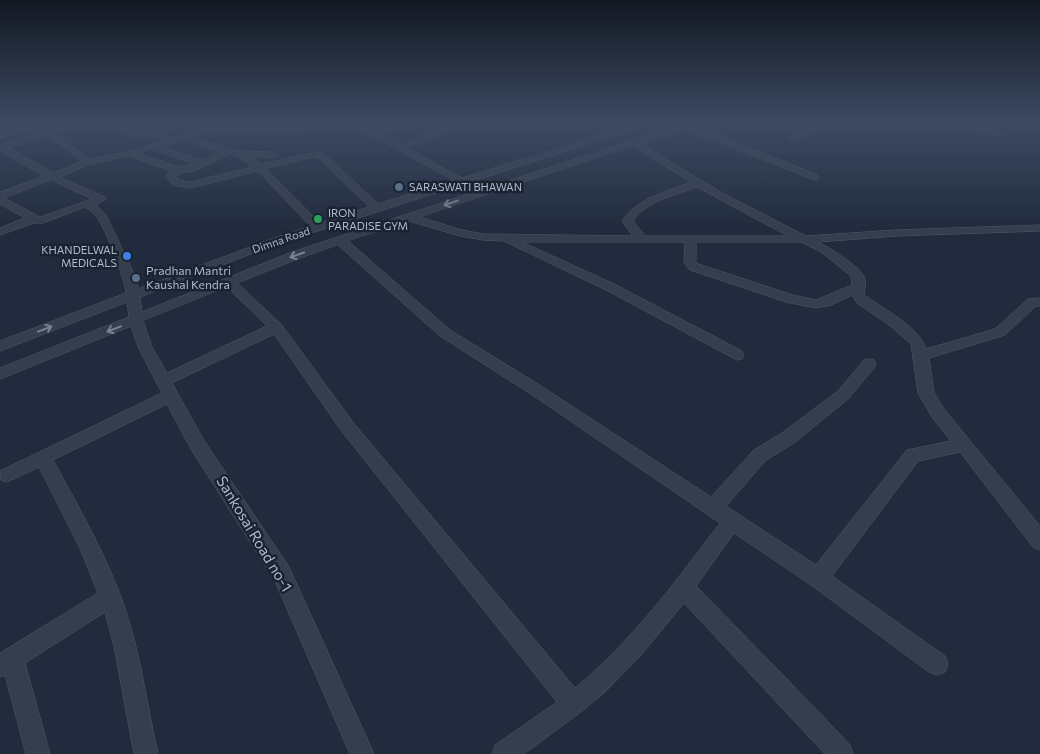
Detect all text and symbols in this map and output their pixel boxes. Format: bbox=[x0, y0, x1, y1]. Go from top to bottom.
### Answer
place label: SARASWATI BHAWAN bbox=[409, 180, 522, 193]
marker: SARASWATI BHAWAN bbox=[393, 181, 405, 193]
one-way arrow bbox=[443, 199, 459, 209]
place label: IRON PARADISE GYM bbox=[328, 206, 408, 232]
marker: IRON PARADISE GYM bbox=[312, 213, 324, 225]
street label: Dimna Road bbox=[250, 224, 312, 256]
place label: KHANDELWAL MEDICALS bbox=[41, 243, 117, 269]
marker: KHANDELWAL MEDICALS bbox=[121, 250, 133, 262]
one-way arrow bbox=[290, 251, 305, 260]
place label: Pradhan Mantri Kaushal Kendra bbox=[146, 263, 231, 291]
marker: Pradhan Mantri Kaushal Kendra bbox=[130, 272, 142, 284]
one-way arrow bbox=[38, 323, 53, 332]
one-way arrow bbox=[107, 325, 122, 334]
street label: Sankosai Road no-1 bbox=[213, 473, 296, 594]

